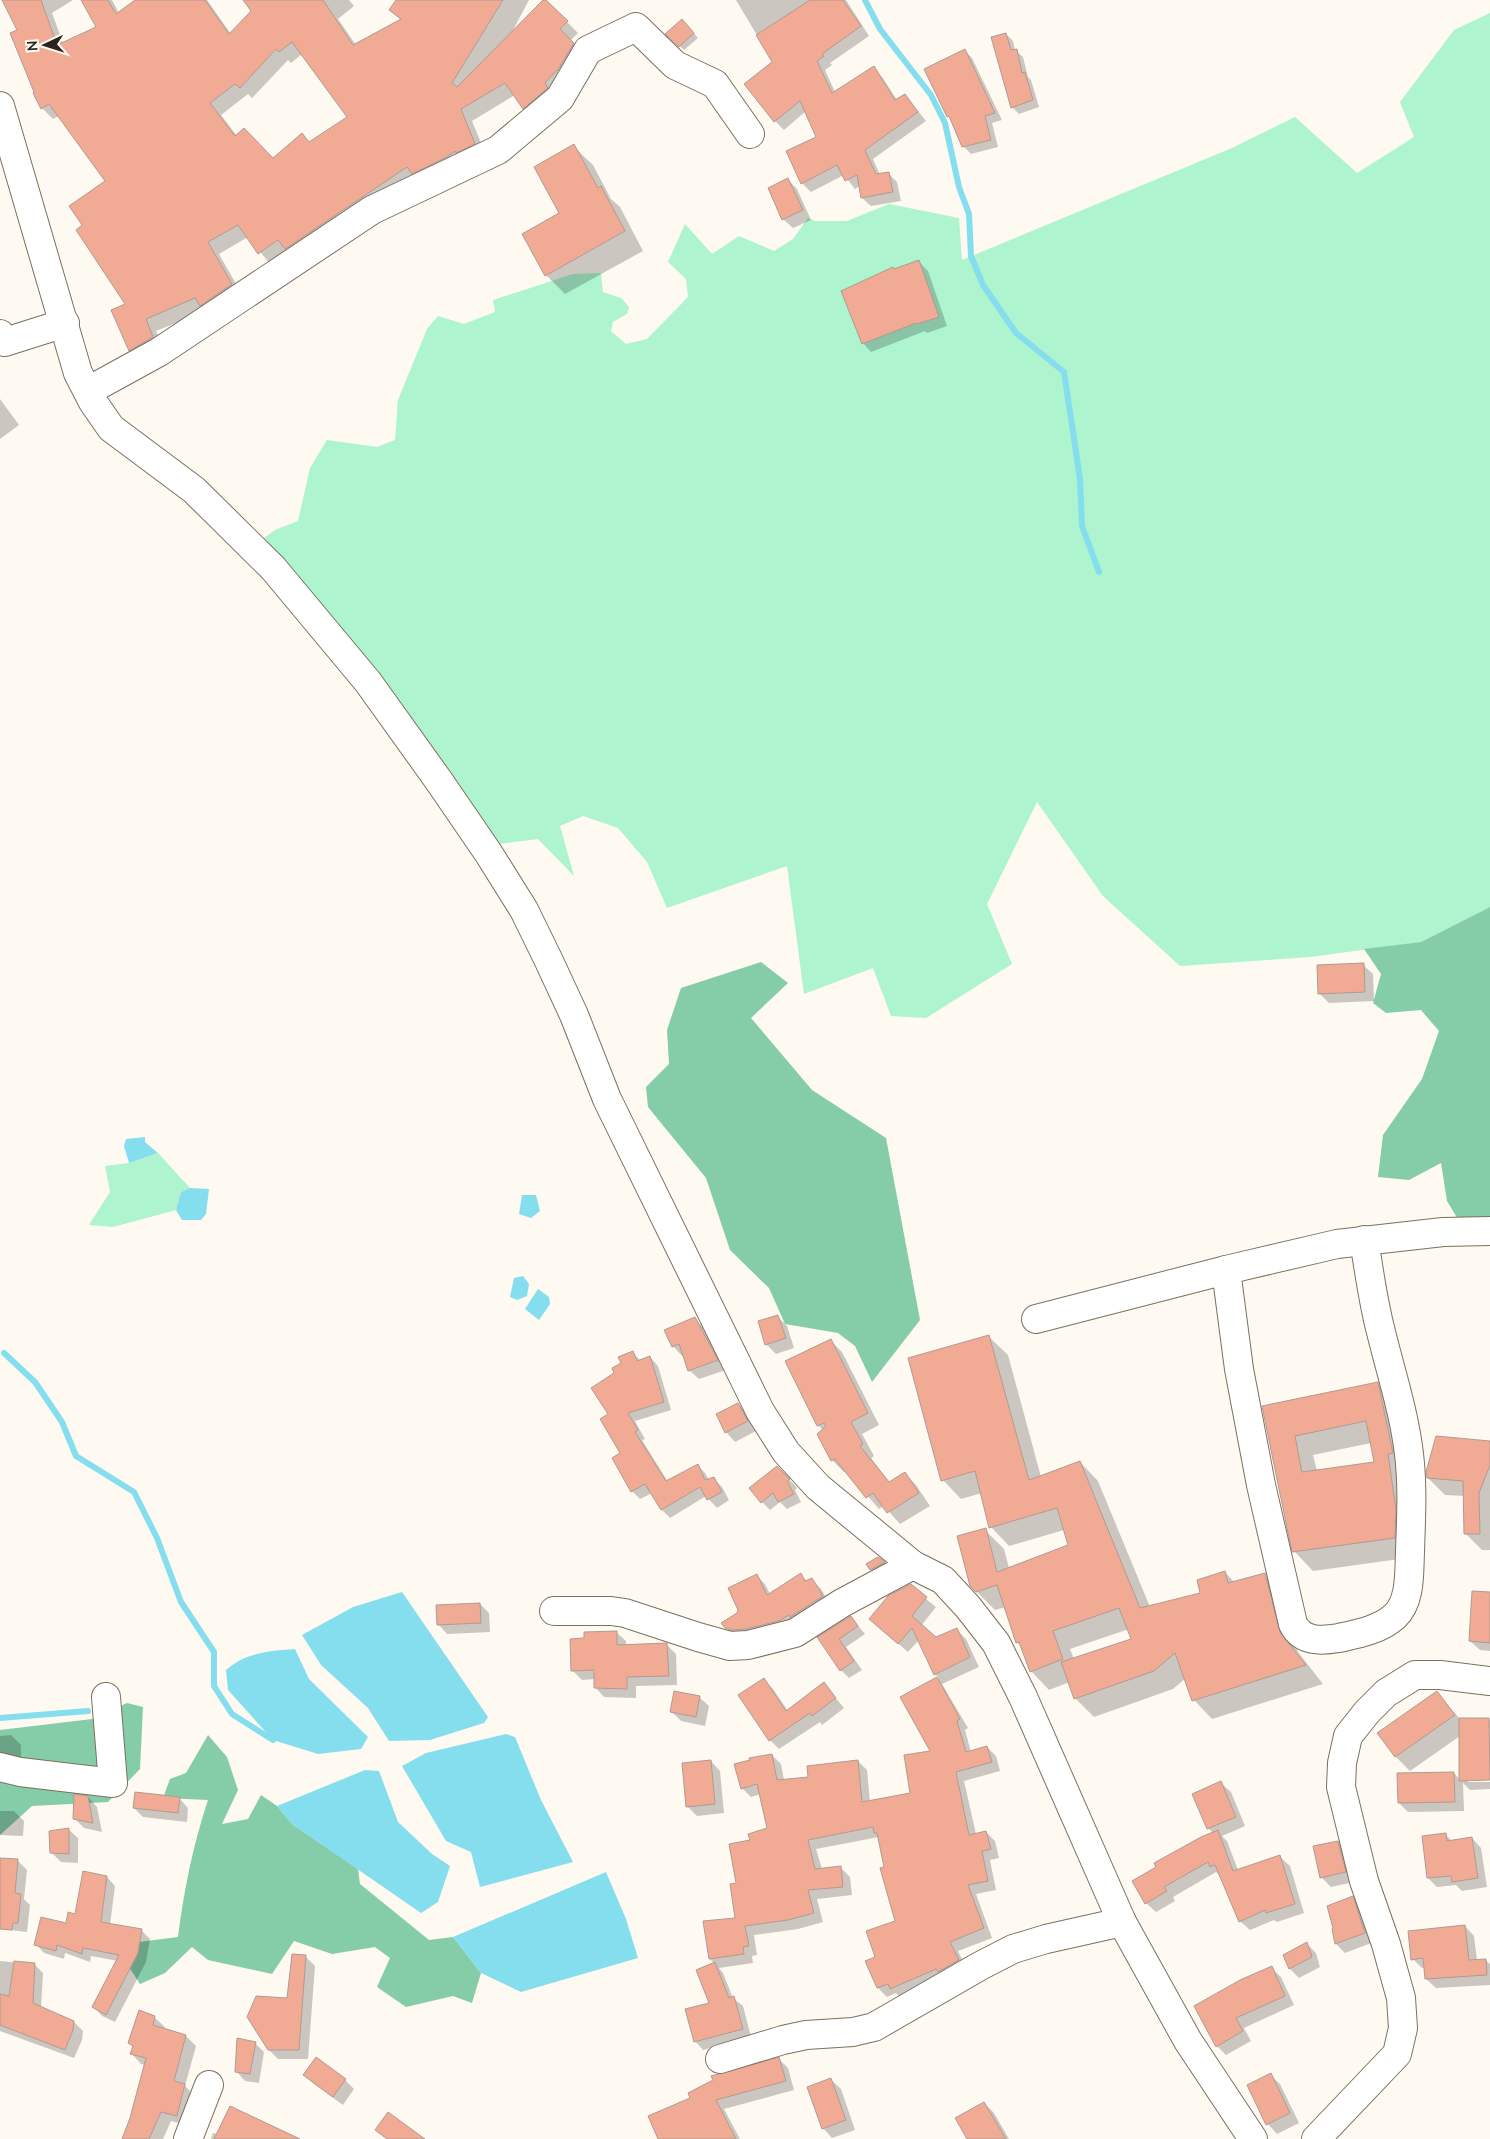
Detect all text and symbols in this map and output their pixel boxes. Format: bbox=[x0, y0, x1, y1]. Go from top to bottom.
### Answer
north arrow bbox=[20, 20, 70, 70]
text: N bbox=[23, 40, 42, 52]

